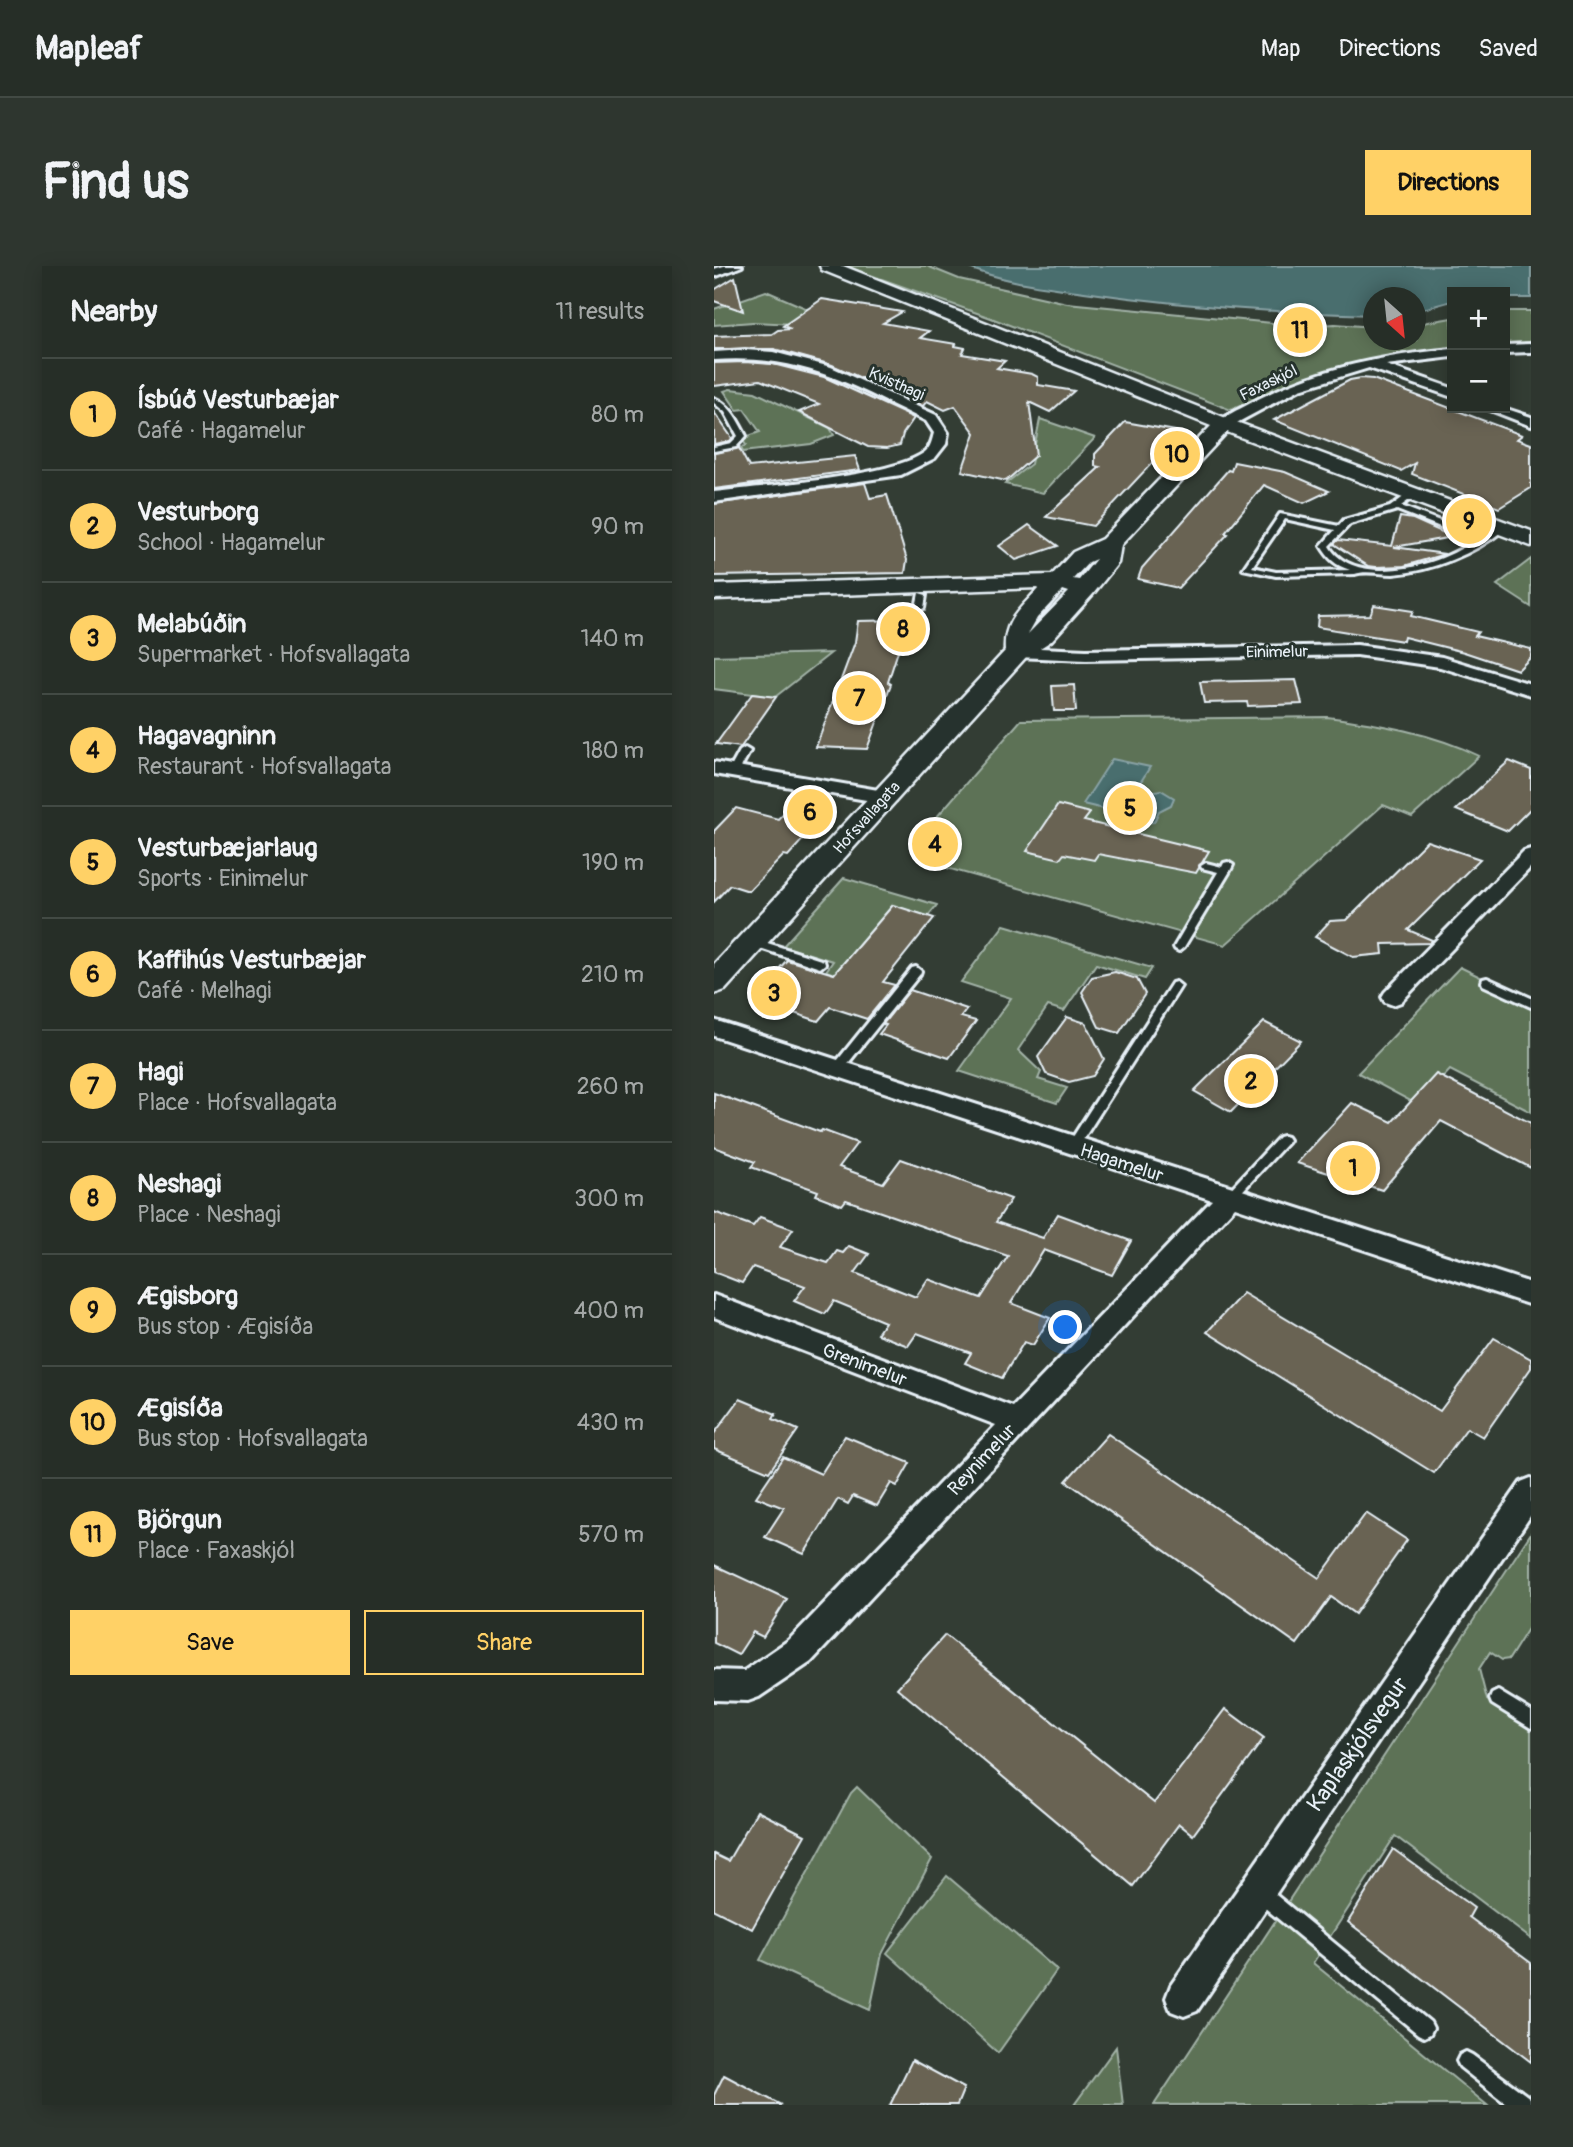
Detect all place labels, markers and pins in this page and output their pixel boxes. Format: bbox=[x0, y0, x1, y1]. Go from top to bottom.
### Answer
pin: 11 bbox=[1277, 304, 1323, 356]
pin: 10 bbox=[1154, 428, 1200, 480]
pin: 9 bbox=[1446, 495, 1492, 547]
pin: 8 bbox=[880, 603, 926, 655]
pin: 7 bbox=[836, 672, 882, 724]
pin: 5 bbox=[1107, 782, 1153, 834]
pin: 6 bbox=[787, 786, 833, 838]
pin: 4 bbox=[912, 818, 958, 870]
pin: 3 bbox=[751, 967, 797, 1019]
pin: 2 bbox=[1228, 1055, 1274, 1107]
pin: 1 bbox=[1330, 1142, 1376, 1194]

